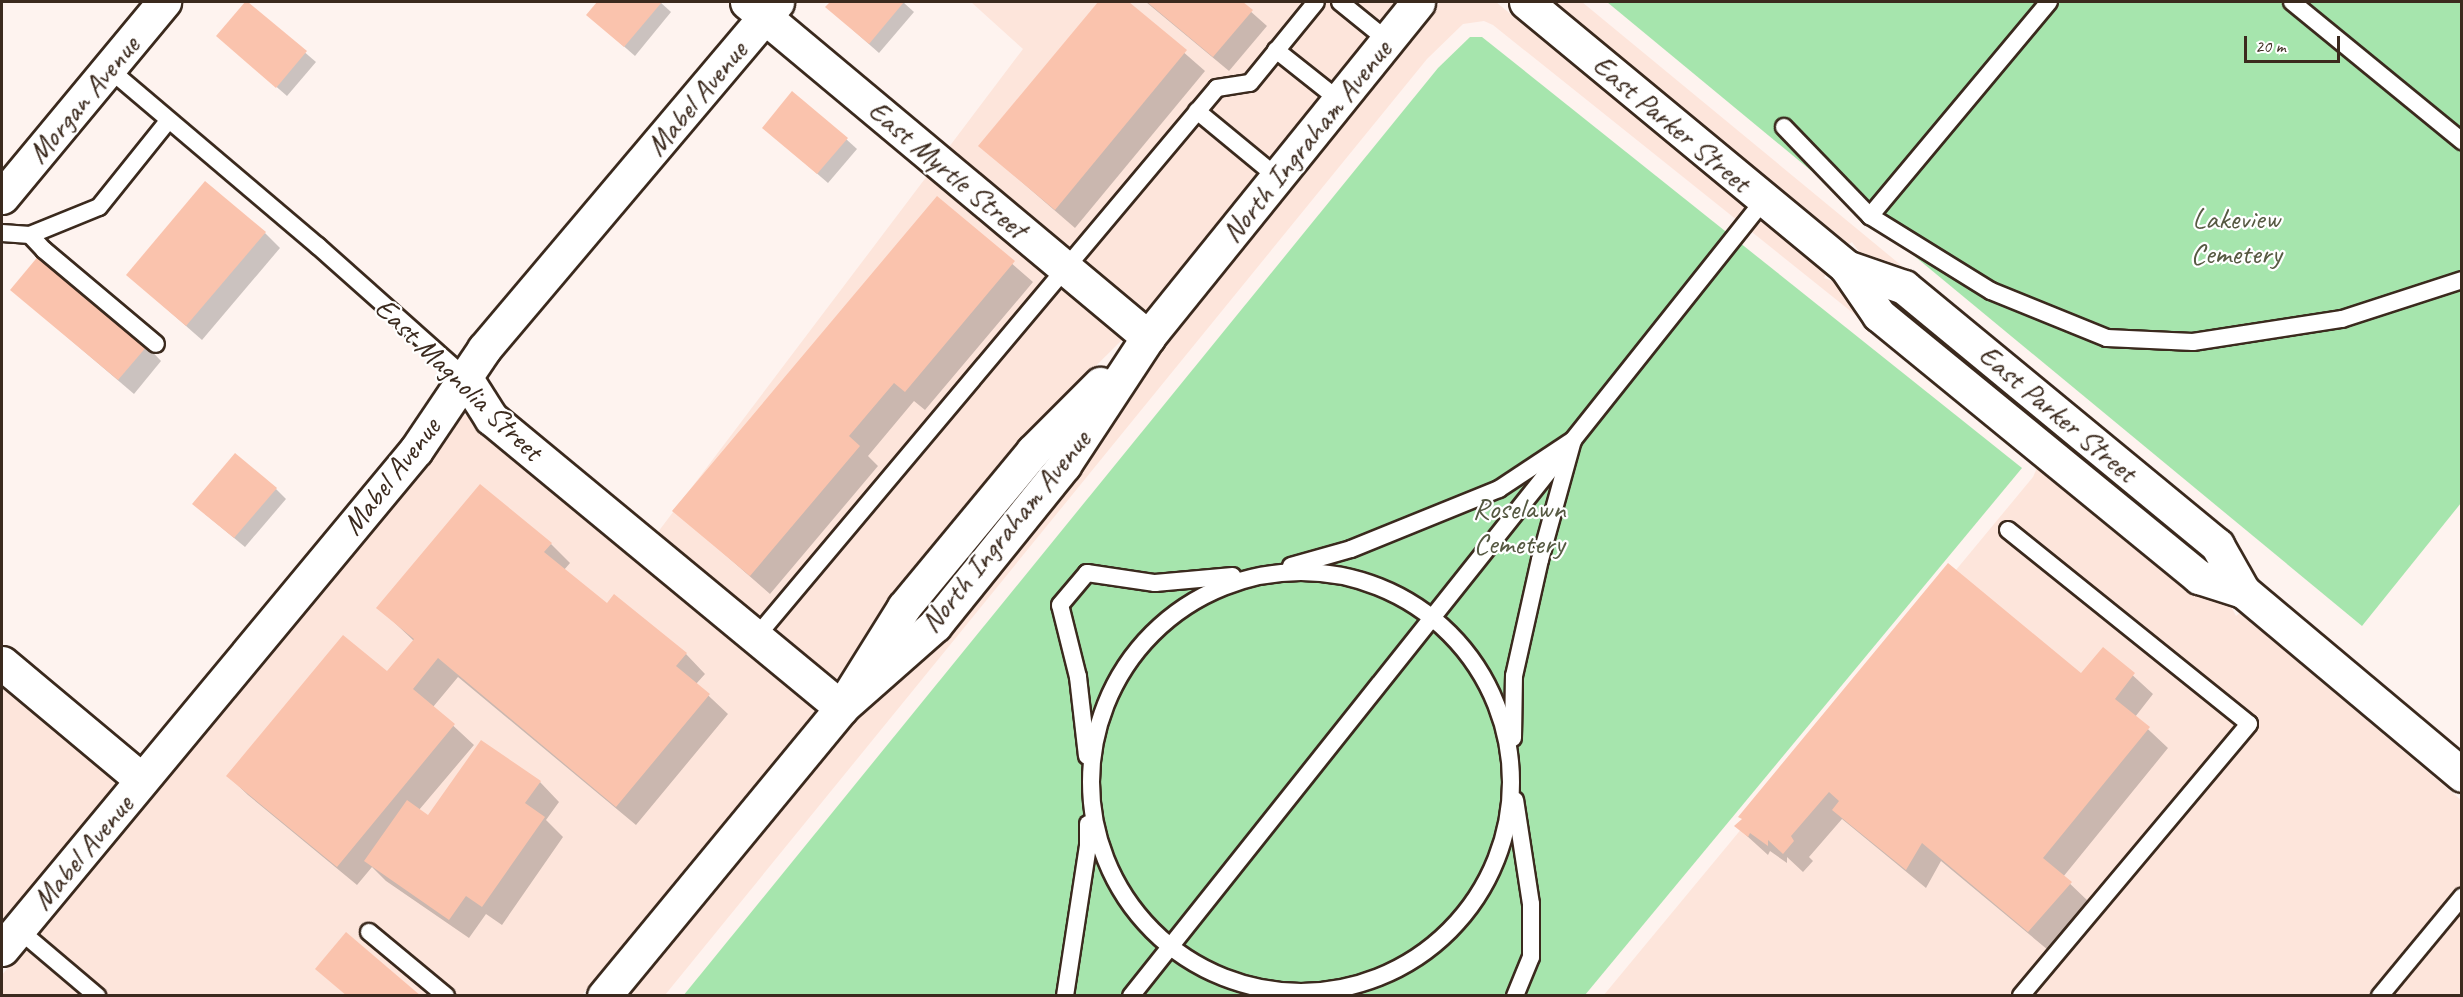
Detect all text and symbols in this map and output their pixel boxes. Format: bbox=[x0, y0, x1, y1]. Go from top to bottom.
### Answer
scale bar bbox=[2247, 24, 2343, 62]
street label: Morgan Avenue bbox=[19, 28, 147, 170]
street label: North Ingraham Avenue bbox=[1213, 32, 1399, 250]
street label: Mabel Avenue bbox=[638, 33, 754, 163]
text: 20 m bbox=[2255, 35, 2286, 57]
street label: East Parker Street bbox=[1585, 46, 1759, 200]
street label: East Myrtle Street bbox=[861, 92, 1035, 246]
park label: Lakeview Cemetery bbox=[2190, 200, 2282, 270]
street label: East Magnolia Street bbox=[367, 289, 551, 469]
street label: East Parker Street bbox=[1971, 336, 2145, 490]
street label: Mabel Avenue bbox=[334, 410, 448, 542]
street label: North Ingraham Avenue bbox=[912, 422, 1098, 640]
park label: Roselawn Cemetery bbox=[1473, 490, 1565, 560]
street label: Mabel Avenue bbox=[24, 787, 140, 917]

